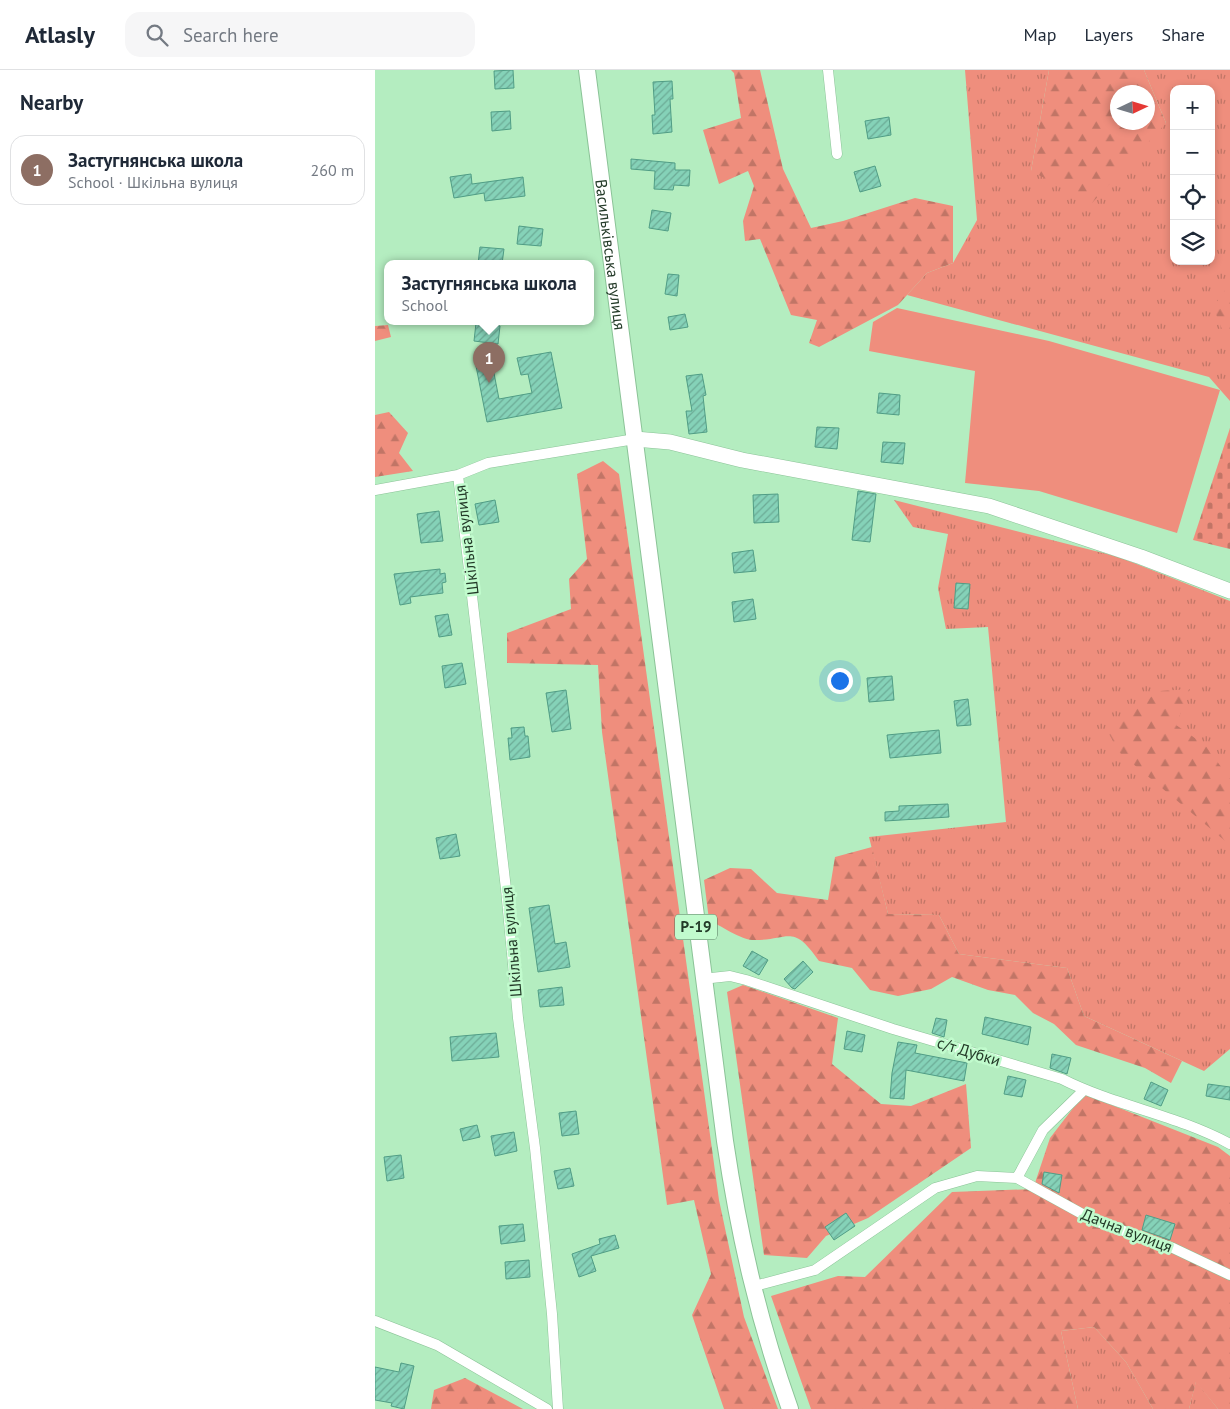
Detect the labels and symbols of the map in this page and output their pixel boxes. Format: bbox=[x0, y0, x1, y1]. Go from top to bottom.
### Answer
north arrow bbox=[1110, 85, 1155, 130]
street label: Васильківська вулиця bbox=[591, 178, 630, 331]
pin: 1 bbox=[473, 342, 505, 383]
street label: Шкільна вулиця bbox=[449, 484, 483, 596]
your location bbox=[827, 668, 853, 694]
street label: Шкільна вулиця bbox=[496, 886, 526, 998]
road number: Р-19 bbox=[675, 914, 717, 940]
street label: с/т Дубки bbox=[935, 1032, 1003, 1070]
street label: Дачна вулиця bbox=[1079, 1204, 1175, 1256]

